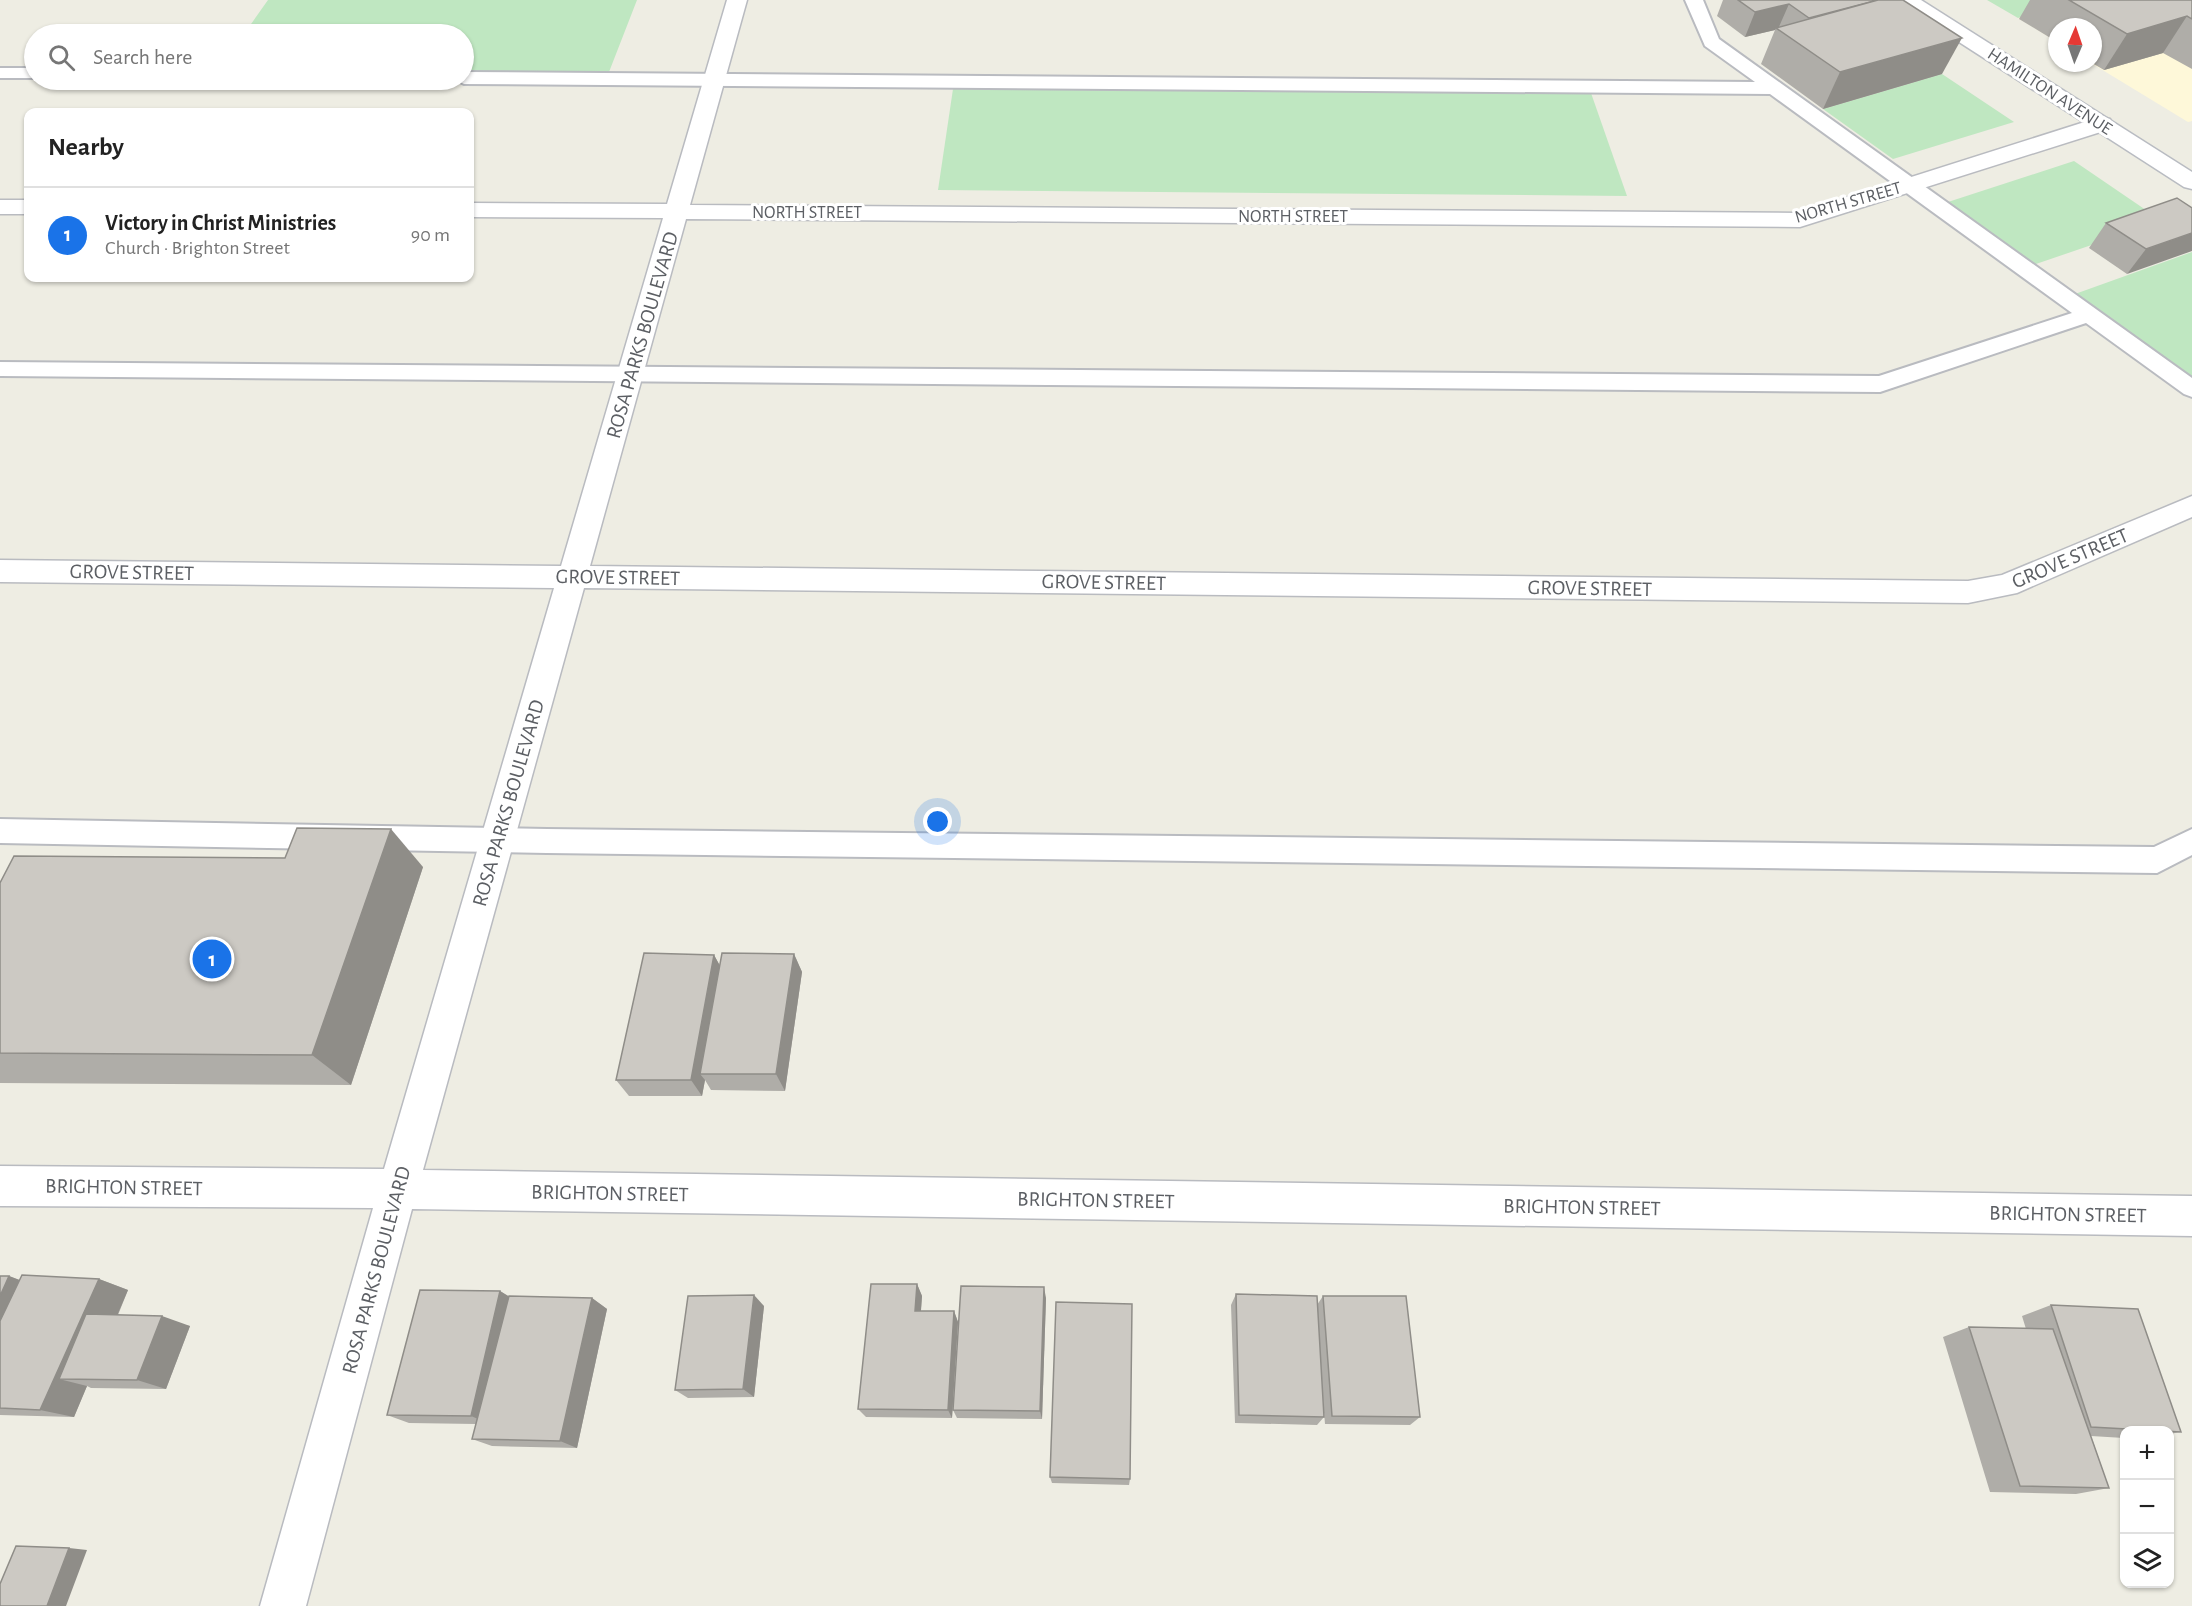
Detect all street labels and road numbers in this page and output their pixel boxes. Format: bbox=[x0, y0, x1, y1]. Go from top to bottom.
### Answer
street label: HAMILTON AVENUE bbox=[1984, 45, 2115, 139]
street label: NORTH STREET bbox=[1793, 179, 1904, 227]
street label: NORTH STREET bbox=[752, 204, 862, 222]
street label: NORTH STREET bbox=[1238, 208, 1348, 226]
street label: ROSA PARKS BOULEVARD bbox=[603, 229, 682, 441]
street label: GROVE STREET bbox=[2009, 524, 2132, 592]
street label: GROVE STREET bbox=[70, 561, 194, 584]
street label: GROVE STREET bbox=[556, 566, 680, 589]
street label: GROVE STREET bbox=[1042, 571, 1166, 594]
street label: GROVE STREET bbox=[1528, 577, 1652, 600]
street label: ROSA PARKS BOULEVARD bbox=[469, 697, 548, 909]
street label: ROSA PARKS BOULEVARD bbox=[339, 1164, 414, 1376]
street label: BRIGHTON STREET bbox=[45, 1176, 203, 1199]
street label: BRIGHTON STREET bbox=[531, 1182, 689, 1205]
street label: BRIGHTON STREET bbox=[1017, 1189, 1175, 1212]
street label: BRIGHTON STREET bbox=[1503, 1196, 1661, 1219]
street label: BRIGHTON STREET bbox=[1989, 1203, 2147, 1226]

